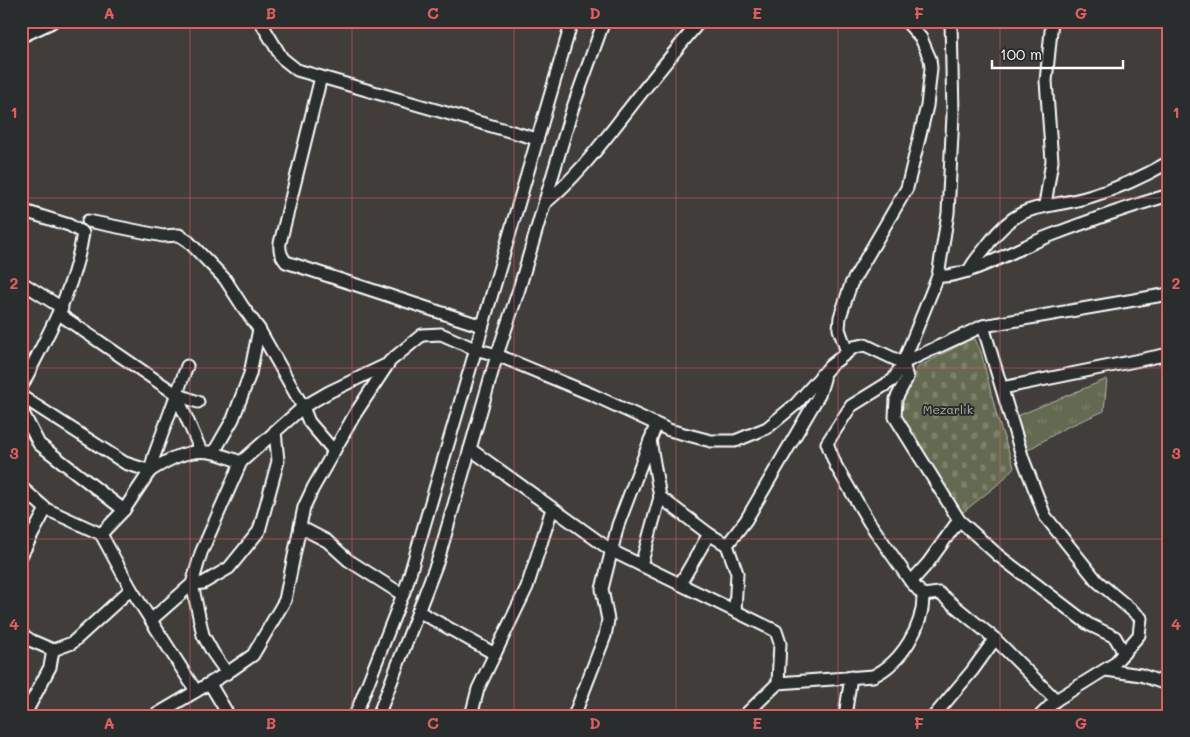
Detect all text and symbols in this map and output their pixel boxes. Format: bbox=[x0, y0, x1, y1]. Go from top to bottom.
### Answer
text: A bbox=[103, 2, 115, 23]
text: B bbox=[266, 2, 276, 23]
text: C bbox=[427, 2, 439, 23]
text: D bbox=[589, 2, 601, 23]
text: E bbox=[752, 2, 762, 23]
text: F bbox=[914, 2, 924, 23]
text: G bbox=[1075, 2, 1087, 23]
scale bar bbox=[992, 38, 1124, 70]
text: 100 m bbox=[1000, 44, 1042, 64]
text: 1 bbox=[10, 101, 18, 122]
text: 1 bbox=[1172, 101, 1180, 122]
text: 2 bbox=[10, 272, 19, 293]
text: 2 bbox=[1172, 272, 1181, 293]
park label: Mezarlık bbox=[923, 401, 973, 417]
text: 3 bbox=[9, 442, 19, 463]
text: 3 bbox=[1171, 442, 1181, 463]
text: 4 bbox=[9, 613, 19, 634]
text: 4 bbox=[1171, 613, 1181, 634]
text: A bbox=[103, 712, 115, 733]
text: B bbox=[266, 712, 276, 733]
text: C bbox=[427, 712, 439, 733]
text: D bbox=[589, 712, 601, 733]
text: E bbox=[752, 712, 762, 733]
text: F bbox=[914, 712, 924, 733]
text: G bbox=[1075, 712, 1087, 733]

